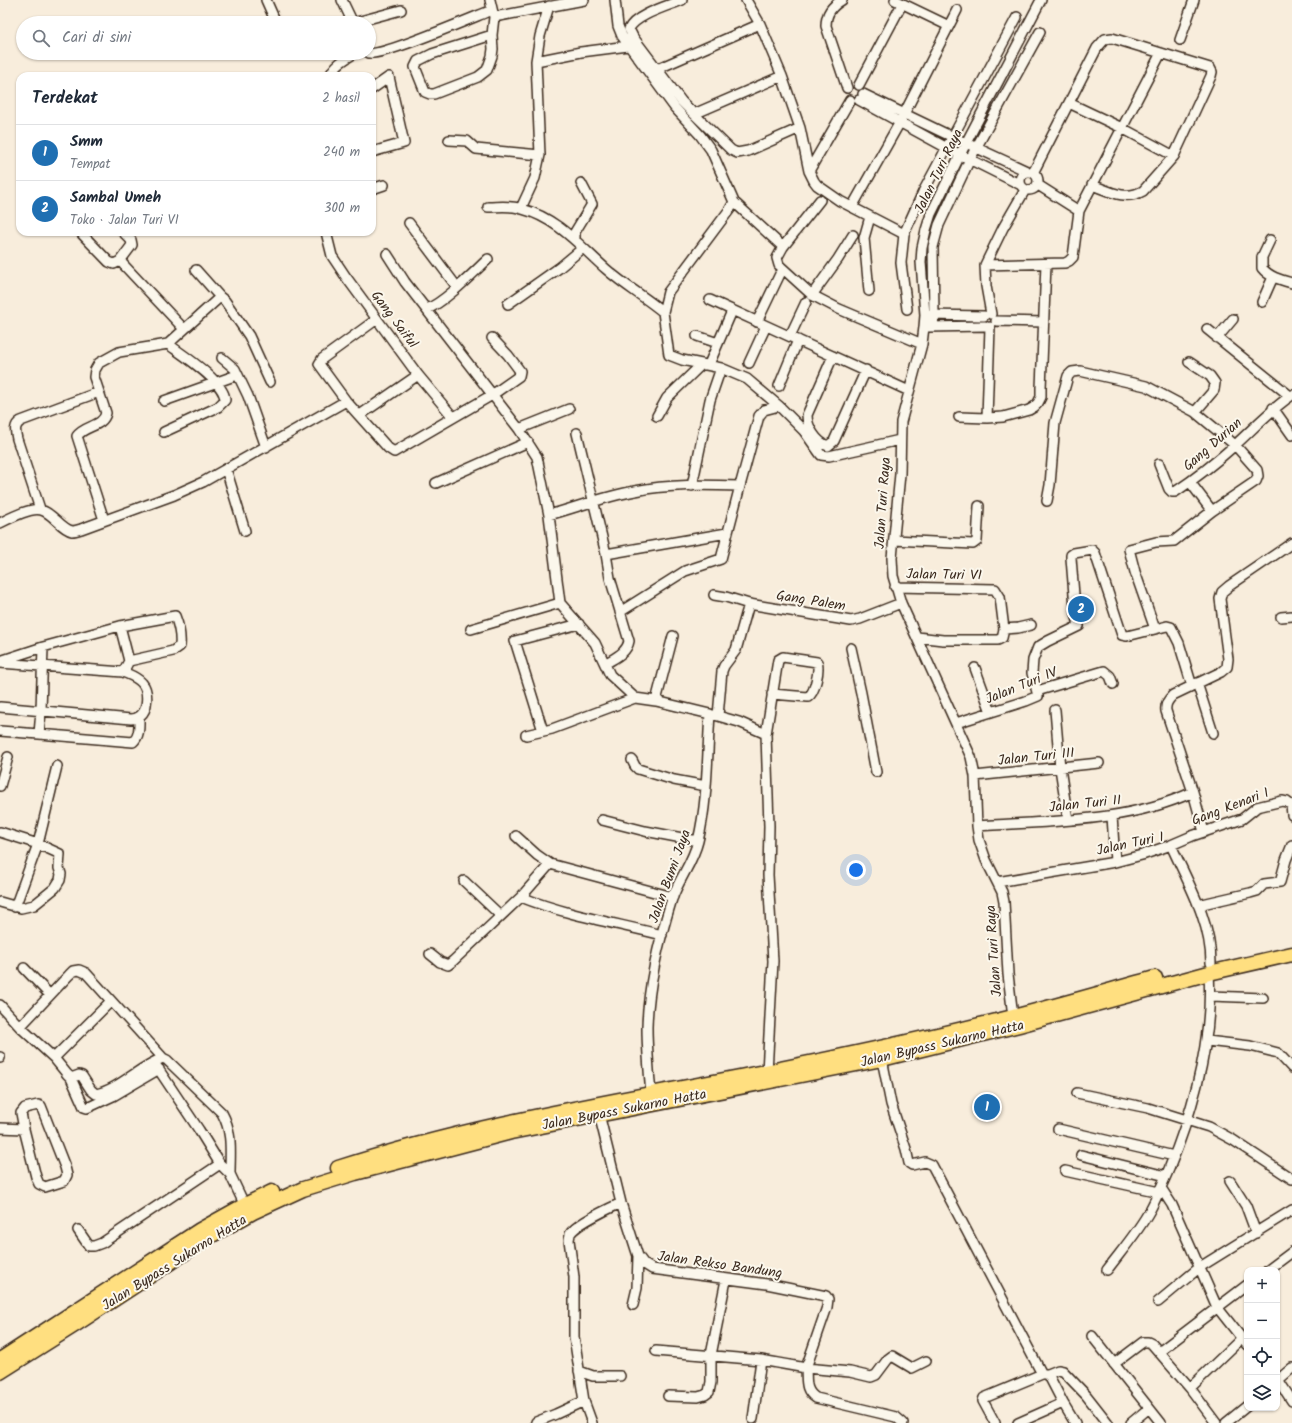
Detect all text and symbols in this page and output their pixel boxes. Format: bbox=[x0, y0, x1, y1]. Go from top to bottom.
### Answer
search box bbox=[16, 16, 376, 60]
text: Cari di sini bbox=[62, 26, 131, 50]
icon: search bbox=[30, 27, 52, 49]
text: Terdekat bbox=[32, 85, 98, 112]
text: 2 hasil bbox=[322, 88, 360, 109]
street label: Jalan Turi Raya bbox=[909, 125, 969, 218]
text: Smm bbox=[70, 130, 103, 154]
text: 1 bbox=[43, 142, 47, 163]
text: 240 m bbox=[323, 142, 360, 163]
text: Tempat bbox=[70, 154, 111, 175]
text: Sambal Umeh bbox=[70, 186, 161, 210]
text: 2 bbox=[41, 198, 49, 219]
text: 300 m bbox=[324, 198, 360, 219]
text: Toko · Jalan Turi VI bbox=[70, 210, 179, 231]
street label: Gang Saiful bbox=[365, 286, 424, 354]
street label: Gang Durian bbox=[1178, 413, 1247, 477]
street label: Jalan Turi Raya bbox=[869, 456, 897, 550]
street label: Jalan Turi VI bbox=[906, 563, 982, 587]
street label: Gang Palem bbox=[775, 585, 847, 617]
pin: 2 bbox=[1068, 594, 1094, 624]
street label: Jalan Turi IV bbox=[982, 661, 1062, 710]
street label: Jalan Turi III bbox=[997, 742, 1076, 772]
street label: Gang Kenari I bbox=[1188, 782, 1272, 832]
street label: Jalan Turi II bbox=[1048, 789, 1122, 819]
street label: Jalan Bumi Jaya bbox=[643, 826, 697, 926]
street label: Jalan Turi I bbox=[1094, 826, 1166, 862]
your location bbox=[846, 860, 866, 880]
street label: Jalan Turi Raya bbox=[980, 904, 1008, 998]
street label: Jalan Bypass Sukarno Hatta bbox=[858, 1014, 1026, 1073]
street label: Jalan Bypass Sukarno Hatta bbox=[540, 1083, 708, 1137]
pin: 1 bbox=[974, 1092, 1000, 1122]
street label: Jalan Bypass Sukarno Hatta bbox=[98, 1209, 251, 1316]
street label: Jalan Rekso Bandung bbox=[656, 1245, 784, 1285]
map controls bbox=[1244, 1267, 1280, 1411]
button: + bbox=[1244, 1267, 1280, 1303]
button: − bbox=[1244, 1303, 1280, 1339]
button: locate bbox=[1244, 1339, 1280, 1375]
button: layers bbox=[1244, 1375, 1280, 1411]

